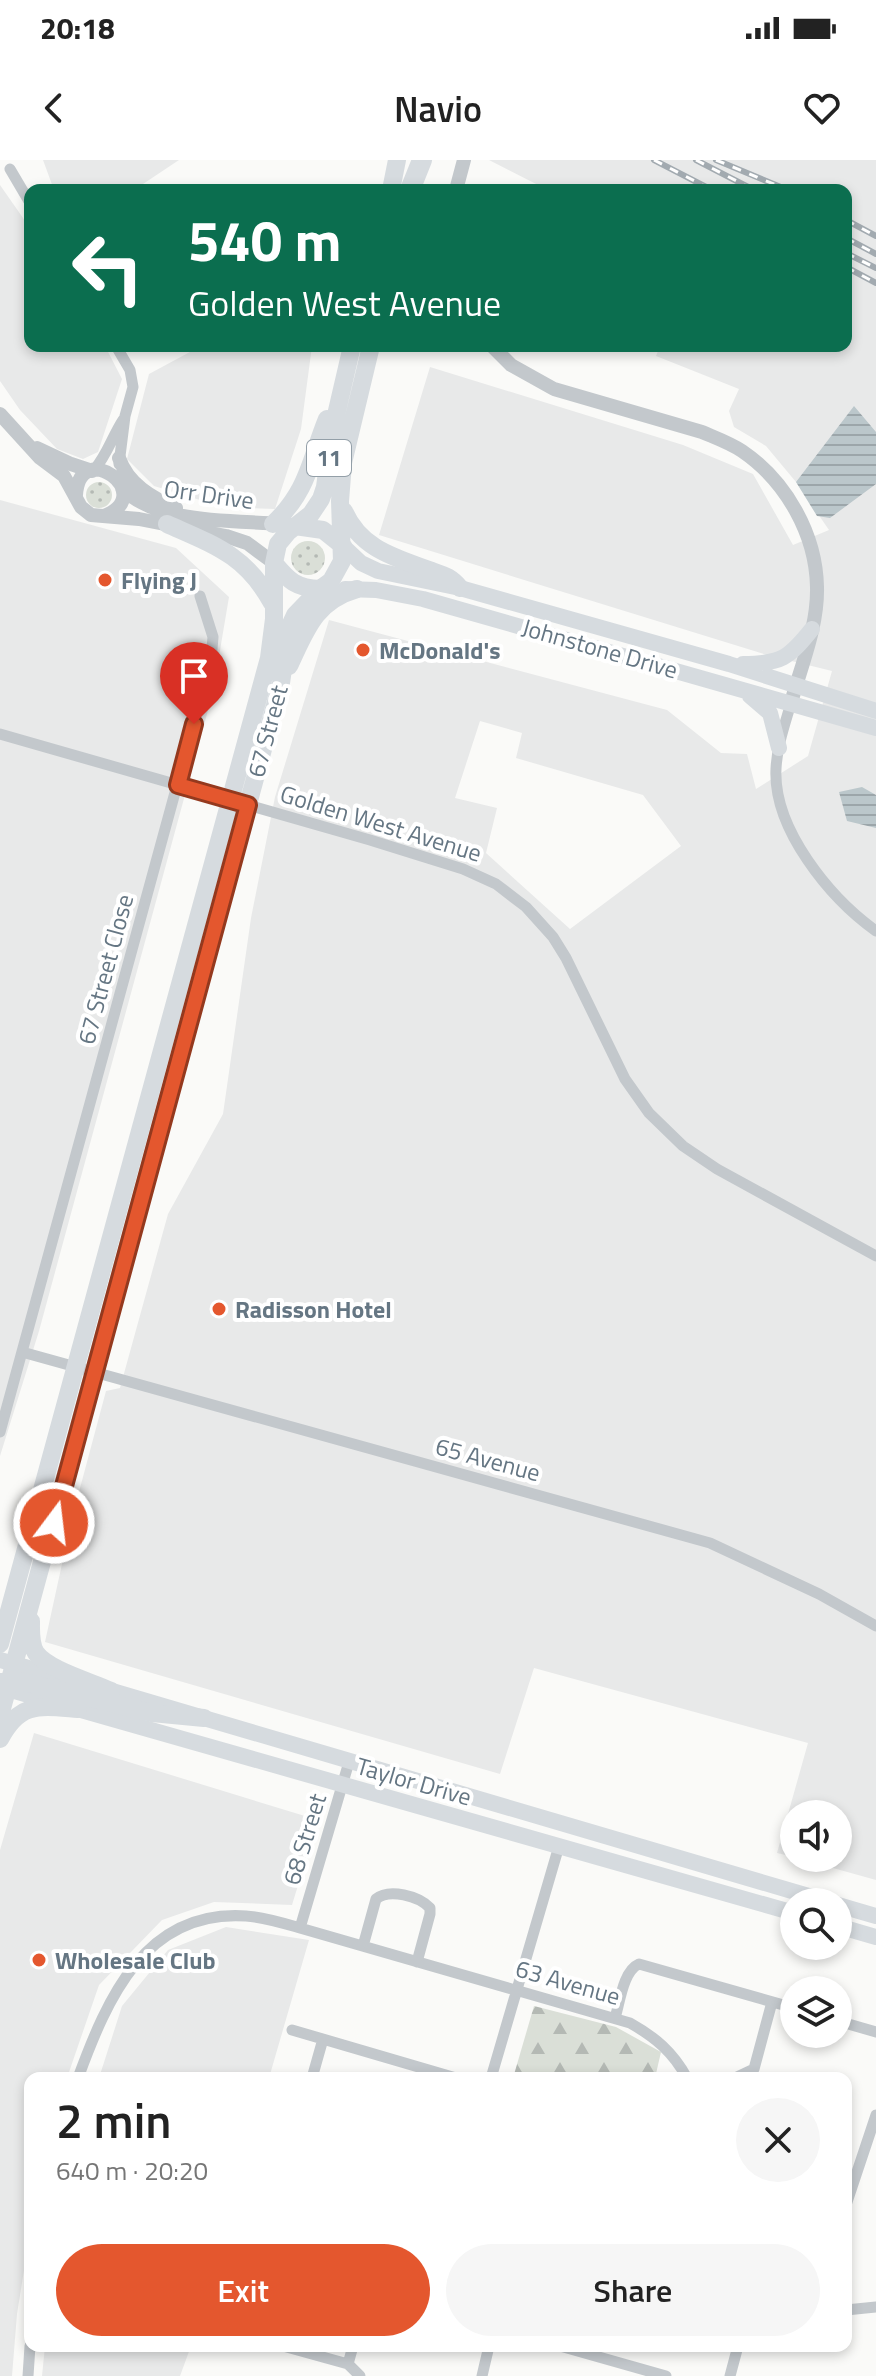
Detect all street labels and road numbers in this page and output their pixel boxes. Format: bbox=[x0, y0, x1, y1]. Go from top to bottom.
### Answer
road number: 11 bbox=[307, 440, 351, 476]
street label: Orr Drive bbox=[162, 470, 256, 518]
street label: Johnstone Drive bbox=[518, 609, 682, 687]
street label: 67 Street bbox=[237, 680, 297, 781]
street label: Golden West Avenue bbox=[276, 775, 486, 871]
street label: 67 Street Close bbox=[68, 890, 142, 1048]
street label: 65 Avenue bbox=[432, 1428, 544, 1490]
street label: Taylor Drive bbox=[352, 1747, 476, 1815]
street label: 68 Street bbox=[273, 1788, 335, 1889]
street label: 63 Avenue bbox=[511, 1950, 625, 2014]

